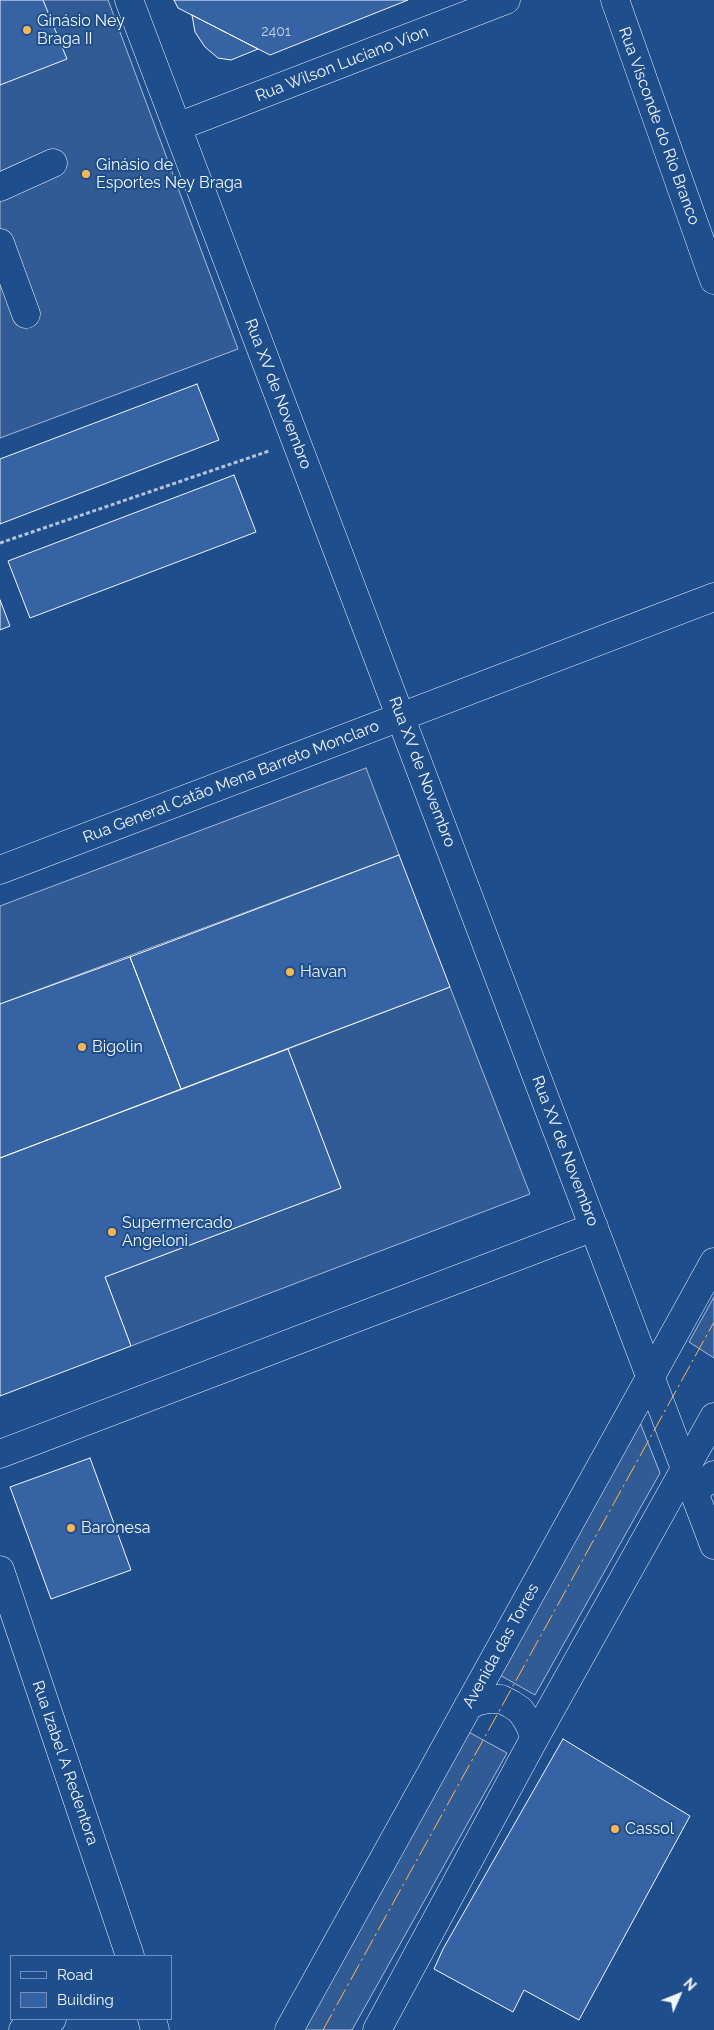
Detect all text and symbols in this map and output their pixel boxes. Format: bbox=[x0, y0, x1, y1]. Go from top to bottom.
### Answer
place label: Ginásio Ney Braga II bbox=[37, 11, 125, 49]
street label: Rua Wilson Luciano Vion bbox=[253, 22, 431, 106]
marker: Ginásio Ney Braga II bbox=[21, 24, 33, 36]
house number: 2401 bbox=[261, 24, 291, 40]
street label: Rua Visconde do Rio Branco bbox=[614, 24, 704, 228]
place label: Ginásio de Esportes Ney Braga bbox=[96, 155, 243, 193]
marker: Ginásio de Esportes Ney Braga bbox=[80, 168, 92, 180]
street label: Rua XV de Novembro bbox=[240, 316, 316, 472]
street label: Rua XV de Novembro bbox=[384, 694, 460, 850]
street label: Rua General Catão Mena Barreto Monclaro bbox=[80, 716, 382, 848]
place label: Havan bbox=[300, 962, 347, 982]
marker: Havan bbox=[284, 966, 296, 978]
place label: Bigolin bbox=[92, 1037, 143, 1057]
marker: Bigolin bbox=[76, 1041, 88, 1053]
street label: Rua XV de Novembro bbox=[527, 1073, 603, 1229]
place label: Supermercado Angeloni bbox=[122, 1213, 233, 1251]
marker: Supermercado Angeloni bbox=[106, 1226, 118, 1238]
place label: Baronesa bbox=[81, 1518, 150, 1538]
marker: Baronesa bbox=[65, 1522, 77, 1534]
street label: Avenida das Torres bbox=[459, 1580, 543, 1712]
street label: Rua Izabel A Redentora bbox=[28, 1678, 102, 1848]
place label: Cassol bbox=[625, 1819, 674, 1839]
marker: Cassol bbox=[609, 1823, 621, 1835]
legend bbox=[10, 1955, 172, 2020]
text: Road bbox=[57, 1966, 93, 1984]
north arrow bbox=[654, 1970, 704, 2020]
text: N bbox=[680, 1975, 699, 1994]
text: Building bbox=[57, 1991, 114, 2009]

